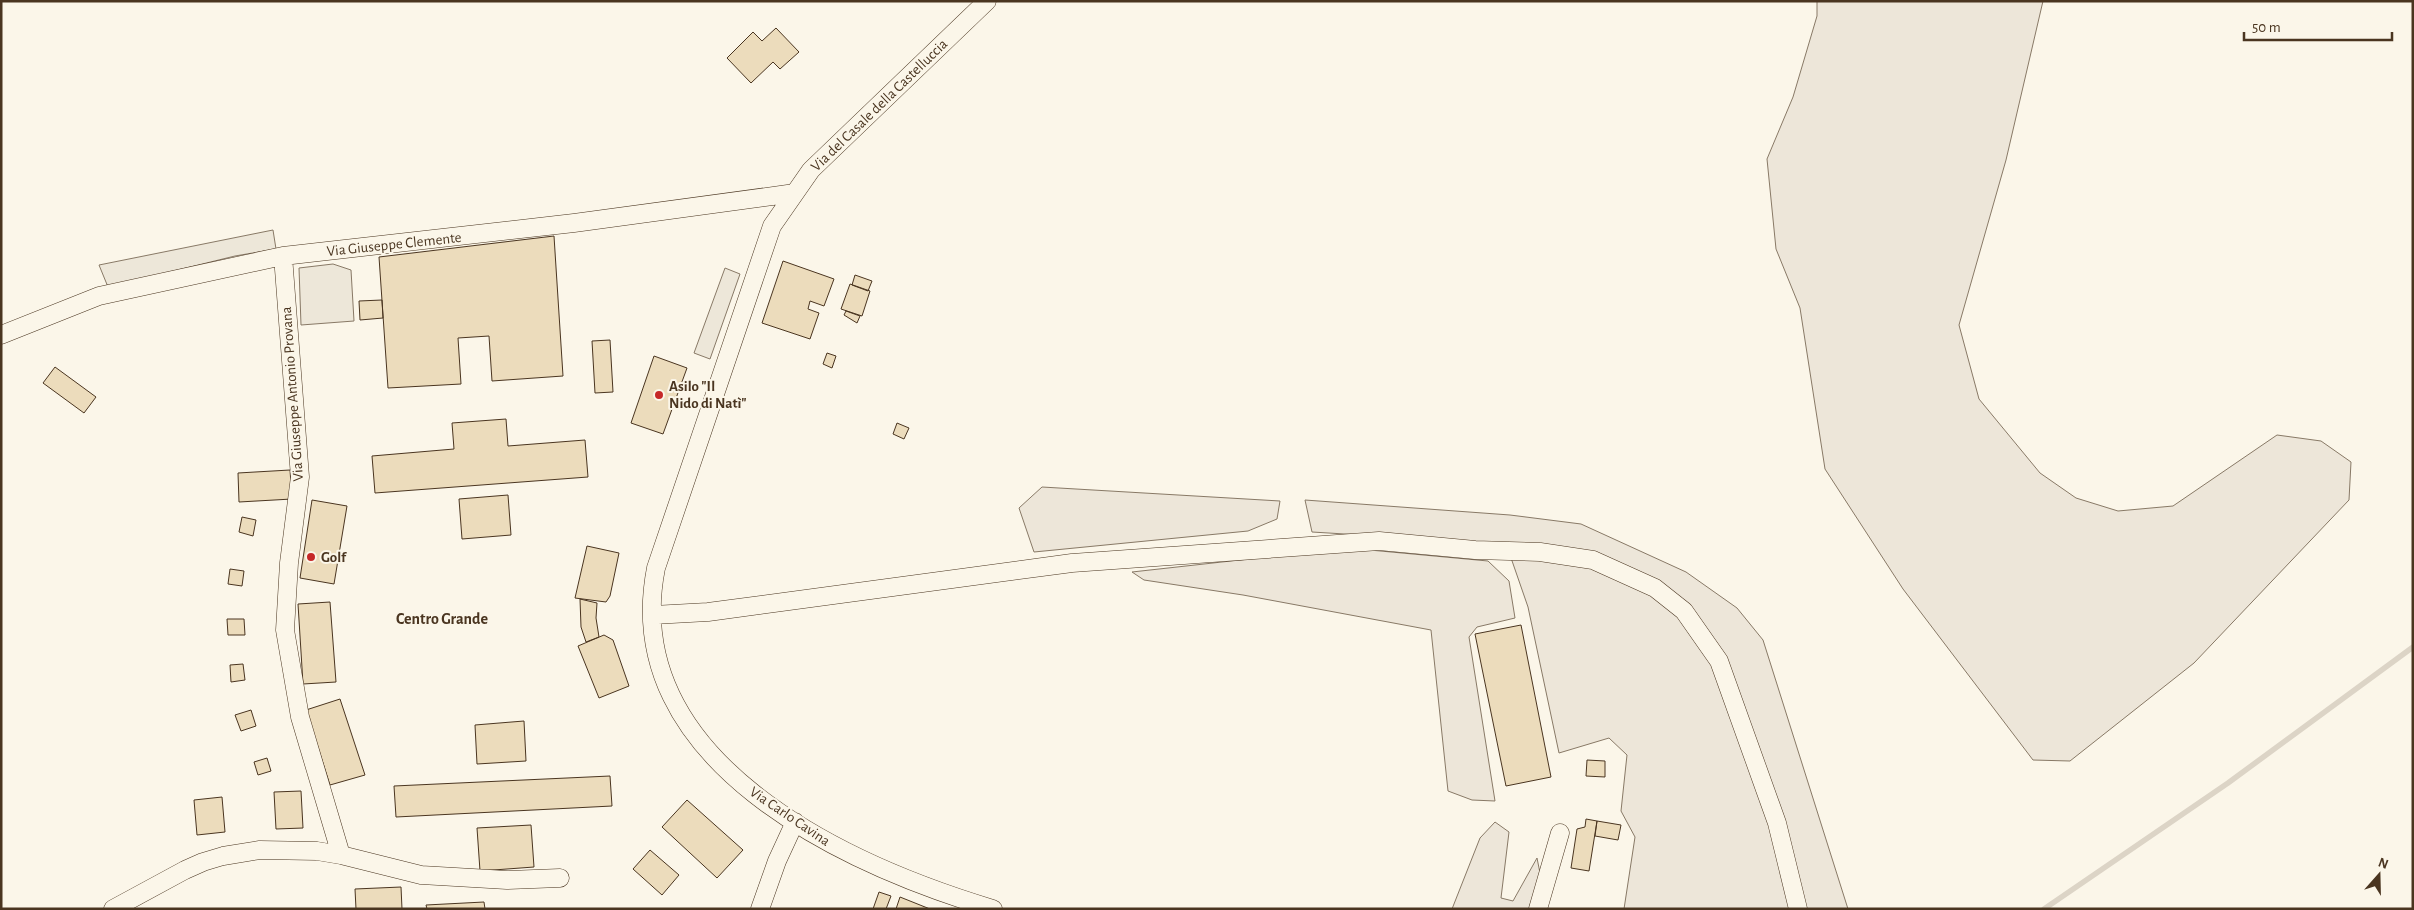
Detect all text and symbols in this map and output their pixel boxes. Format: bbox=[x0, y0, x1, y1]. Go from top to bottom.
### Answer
scale bar bbox=[2244, 10, 2392, 42]
text: 50 m bbox=[2252, 20, 2281, 35]
street label: Via del Casale della Castelluccia bbox=[808, 36, 950, 174]
street label: Via Giuseppe Clemente bbox=[326, 230, 462, 259]
street label: Via Giuseppe Antonio Provana bbox=[279, 306, 306, 482]
place label: Asilo "Il Nido di Natì" bbox=[669, 379, 747, 411]
marker: Asilo "Il Nido di Natì" bbox=[653, 389, 665, 401]
place label: Golf bbox=[321, 550, 347, 565]
marker: Golf bbox=[305, 551, 317, 563]
district label: Centro Grande bbox=[396, 611, 488, 627]
street label: Via Carlo Cavina bbox=[747, 784, 833, 849]
north arrow bbox=[2354, 850, 2404, 900]
text: N bbox=[2376, 855, 2390, 872]

